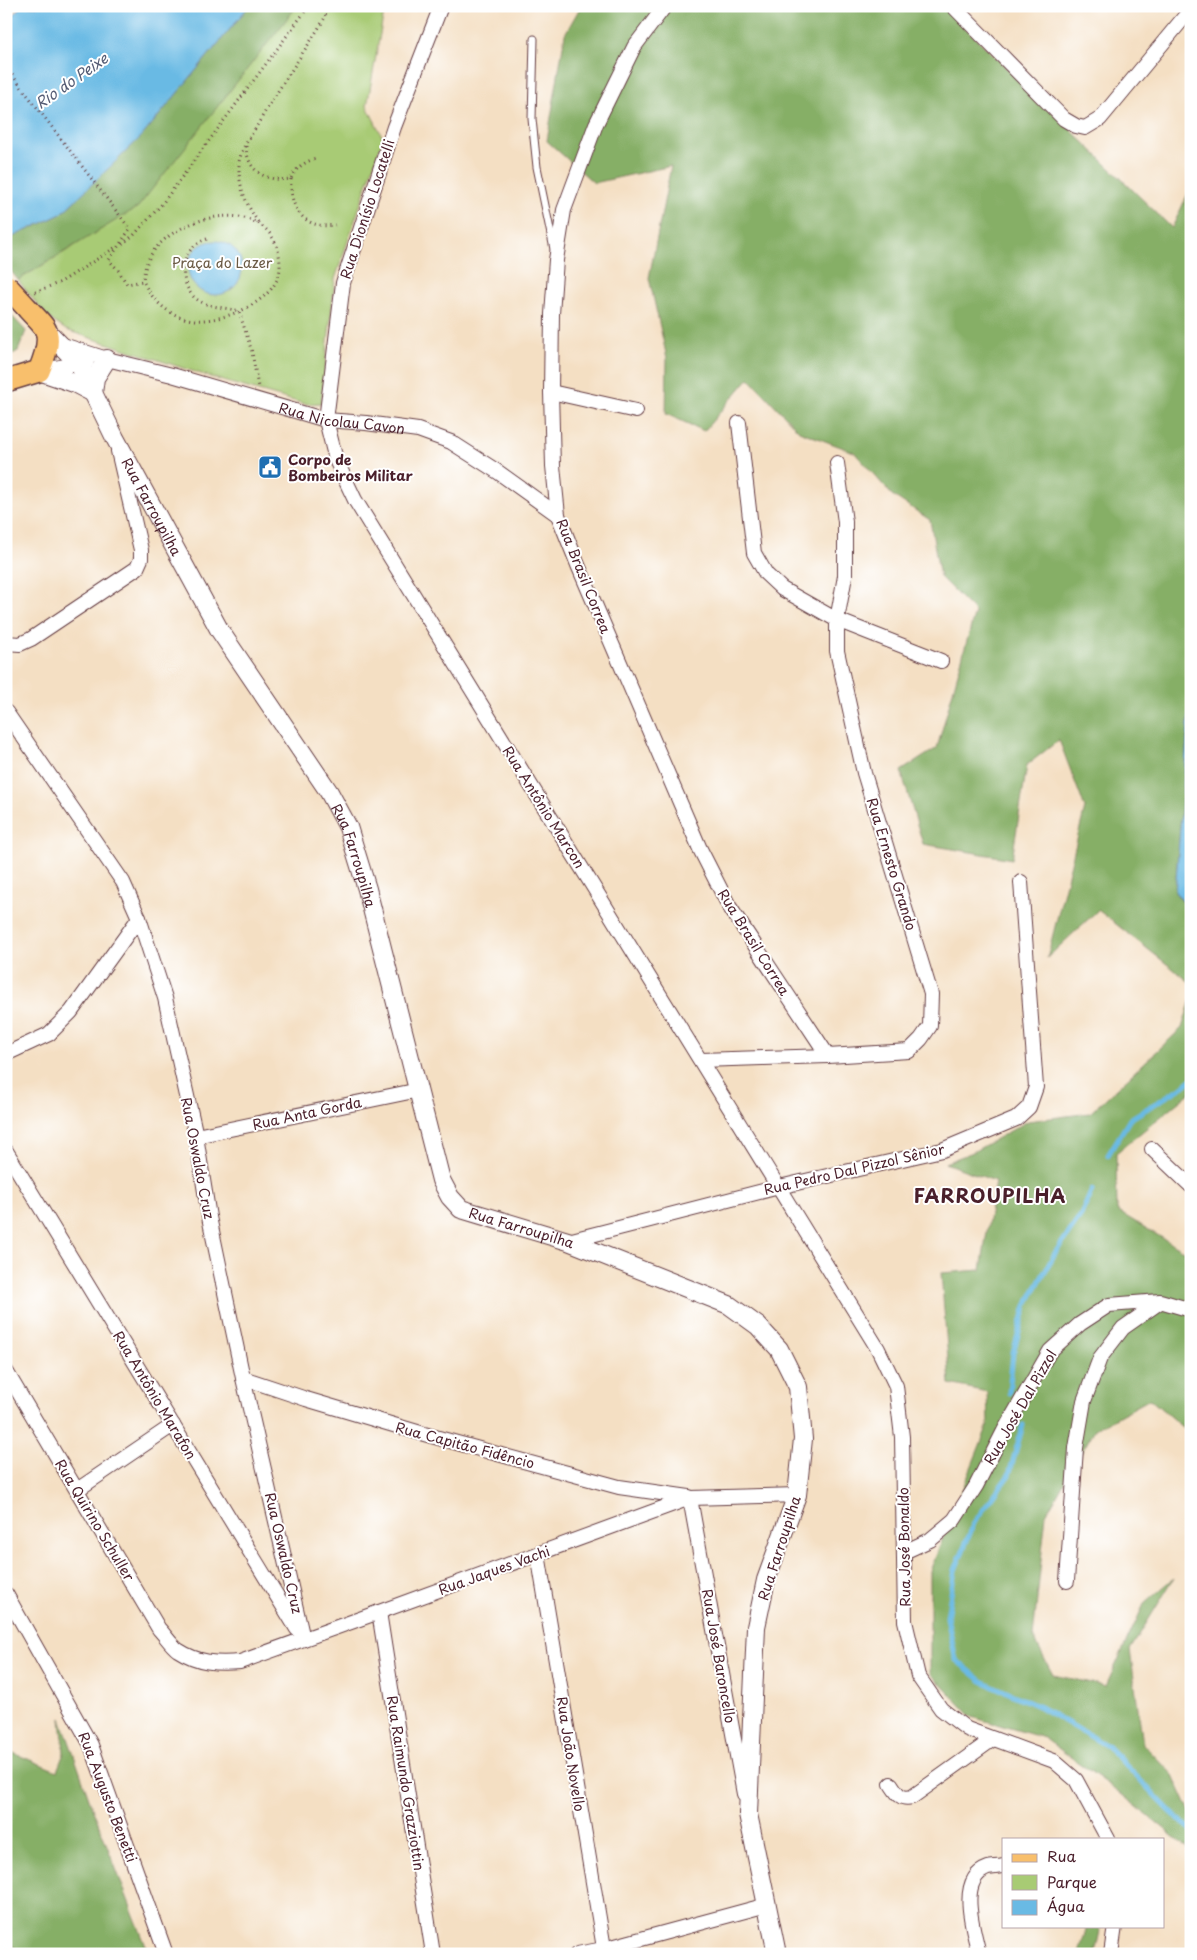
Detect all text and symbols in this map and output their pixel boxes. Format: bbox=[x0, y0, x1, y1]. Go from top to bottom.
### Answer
water label: Rio do Peixe bbox=[30, 46, 113, 114]
street label: Rua Dionísio Locatelli bbox=[334, 136, 400, 282]
park label: Praça do Lazer bbox=[172, 252, 273, 273]
street label: Rua Nicolau Cavon bbox=[276, 396, 406, 439]
place label: Corpo de Bombeiros Militar bbox=[288, 449, 414, 486]
street label: Rua Farroupilha bbox=[117, 454, 188, 560]
public building icon: Corpo de Bombeiros Militar bbox=[257, 454, 283, 480]
street label: Rua Brasil Correa bbox=[551, 515, 617, 637]
street label: Rua Antônio Marcon bbox=[498, 742, 590, 872]
street label: Rua Ernesto Grando bbox=[862, 795, 922, 933]
street label: Rua Farroupilha bbox=[327, 800, 382, 910]
street label: Rua Brasil Correa bbox=[713, 885, 796, 1000]
street label: Rua Anta Gorda bbox=[250, 1091, 364, 1135]
street label: Rua Oswaldo Cruz bbox=[176, 1095, 220, 1221]
street label: Rua Pedro Dal Pizzol Sênior bbox=[762, 1138, 947, 1200]
district label: FARROUPILHA bbox=[914, 1181, 1066, 1209]
street label: Rua Farroupilha bbox=[466, 1201, 578, 1253]
street label: Rua Antônio Marafon bbox=[108, 1327, 202, 1463]
street label: Rua José Dal Pizzol bbox=[978, 1345, 1062, 1469]
street label: Rua Capitão Fidêncio bbox=[393, 1416, 537, 1474]
street label: Rua Quirino Schuller bbox=[50, 1455, 140, 1585]
street label: Rua José Bonaldo bbox=[892, 1487, 916, 1607]
street label: Rua Oswaldo Cruz bbox=[260, 1490, 308, 1616]
street label: Rua Farroupilha bbox=[752, 1493, 806, 1603]
street label: Rua Jaques Vachi bbox=[435, 1540, 553, 1600]
street label: Rua José Baroncello bbox=[697, 1587, 741, 1725]
street label: Rua Raimundo Grazziottin bbox=[382, 1694, 430, 1872]
street label: Rua João Novello bbox=[552, 1695, 591, 1813]
street label: Rua Augusto Benetti bbox=[73, 1729, 143, 1865]
legend bbox=[1002, 1838, 1164, 1928]
text: Rua bbox=[1047, 1844, 1076, 1867]
text: Parque bbox=[1047, 1870, 1097, 1893]
text: Água bbox=[1047, 1894, 1085, 1917]

